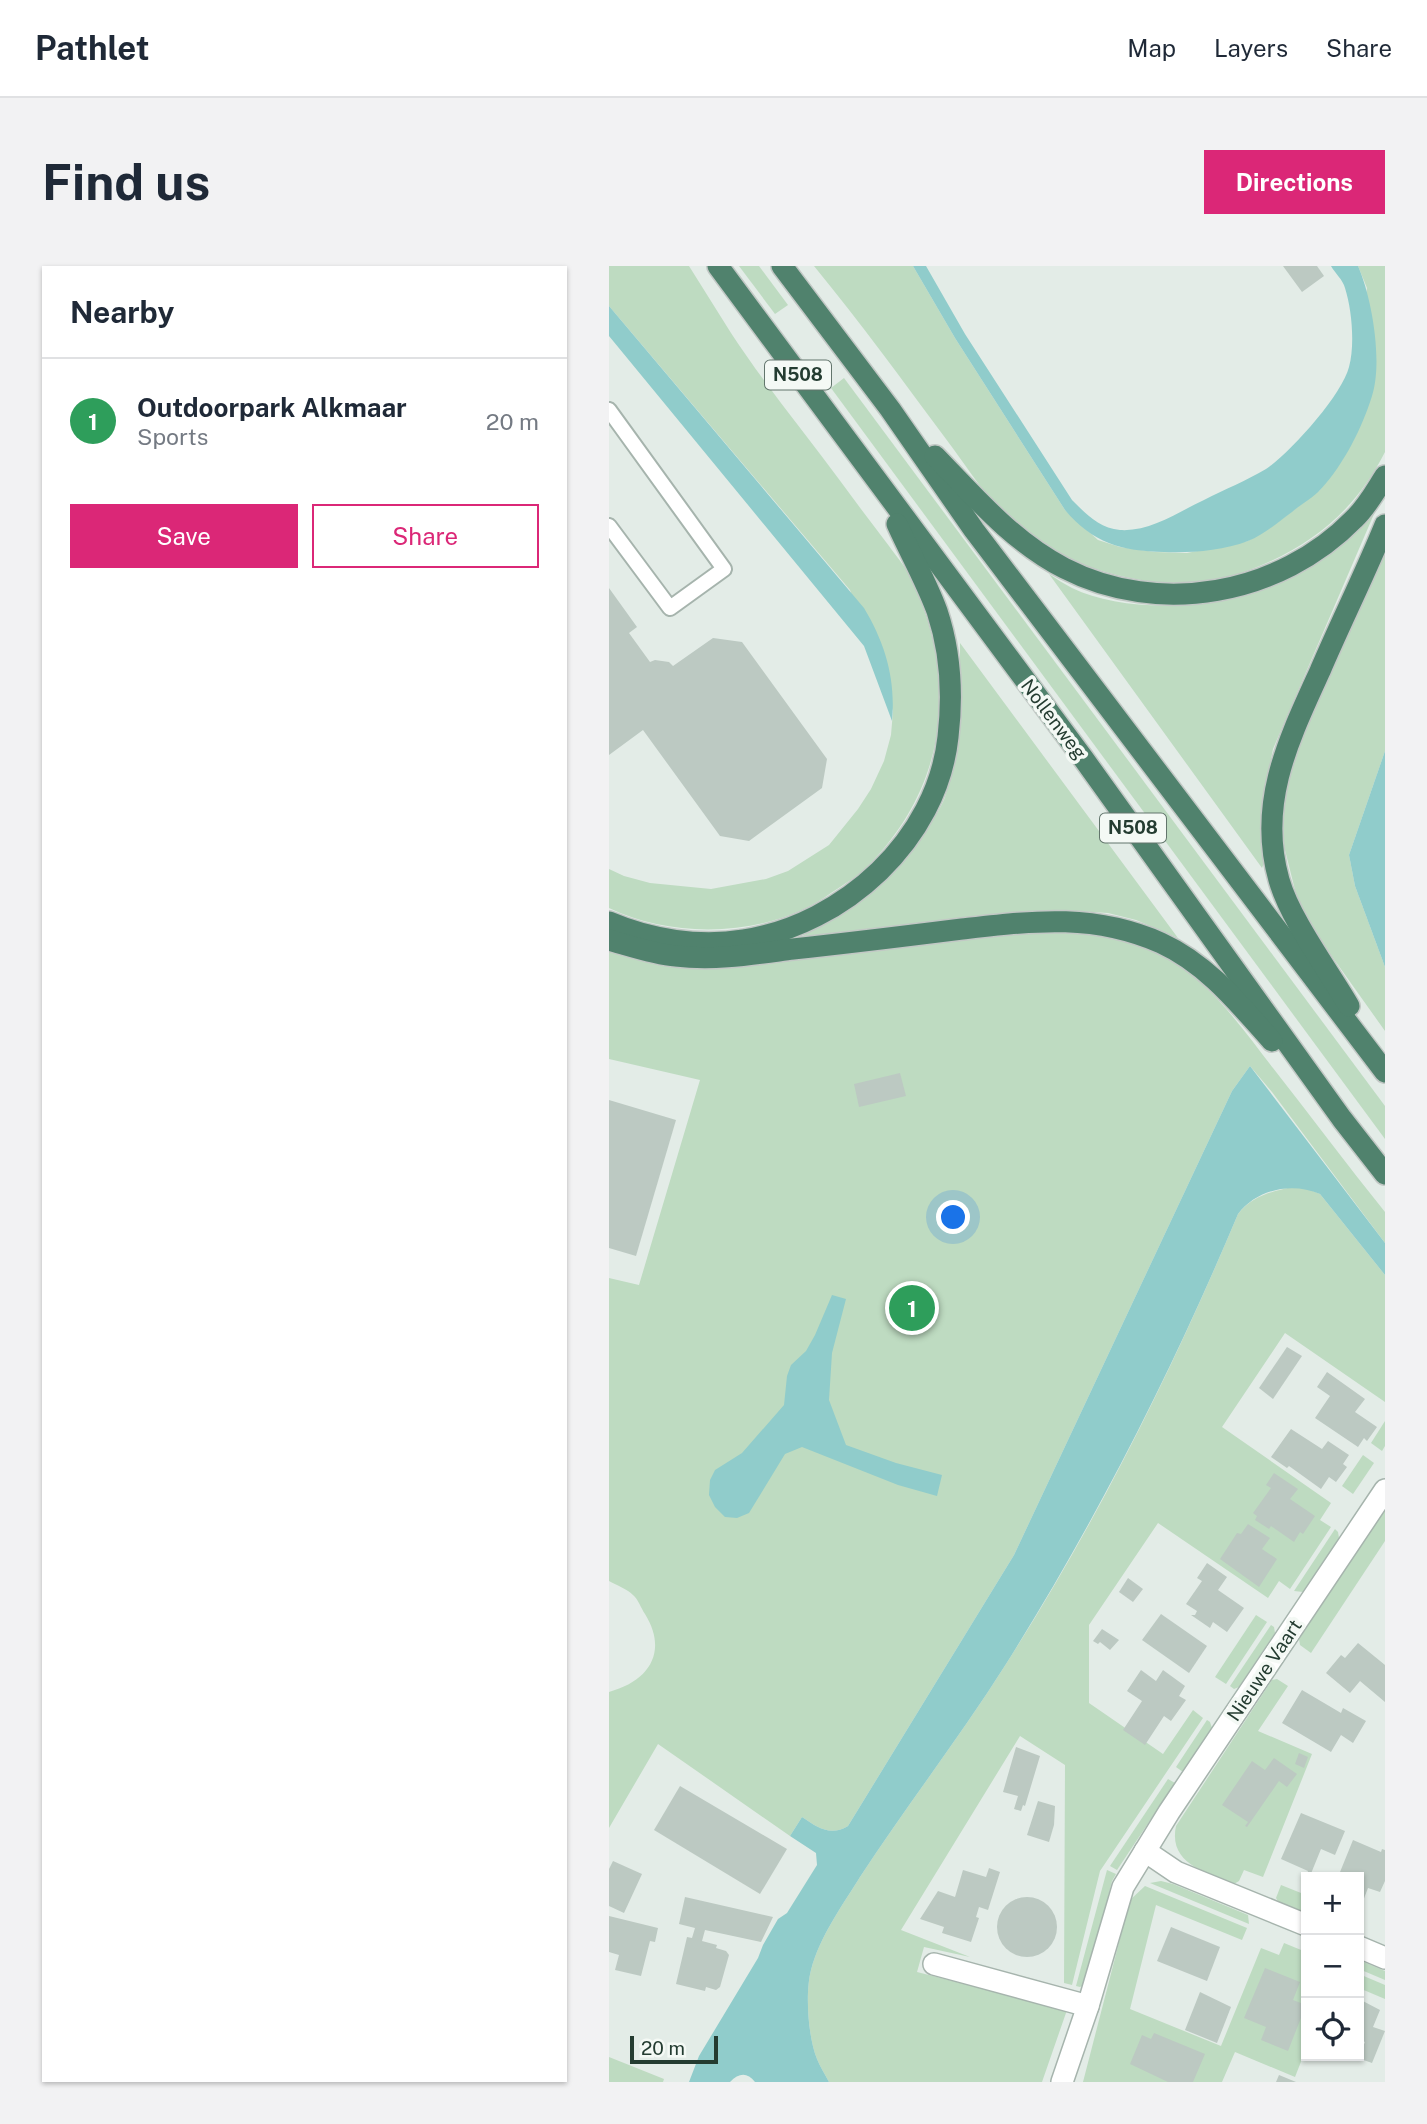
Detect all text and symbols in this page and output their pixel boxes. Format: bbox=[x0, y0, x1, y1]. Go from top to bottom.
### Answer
text: Pathlet bbox=[35, 29, 150, 67]
text: Map bbox=[1127, 34, 1176, 62]
text: Layers bbox=[1214, 34, 1288, 62]
text: Share bbox=[1326, 34, 1392, 62]
button: Directions bbox=[1204, 150, 1385, 214]
text: Find us bbox=[42, 153, 210, 211]
text: Nearby bbox=[70, 294, 174, 330]
road number: N508 bbox=[765, 360, 831, 390]
text: Outdoorpark Alkmaar bbox=[137, 392, 407, 423]
text: 1 bbox=[88, 408, 98, 435]
text: 20 m bbox=[486, 408, 539, 435]
text: Sports bbox=[137, 423, 208, 450]
button: Save bbox=[70, 504, 298, 568]
button: Share bbox=[312, 504, 539, 568]
street label: Nollenweg bbox=[1017, 675, 1091, 763]
road number: N508 bbox=[1100, 814, 1166, 842]
your location bbox=[936, 1200, 970, 1234]
pin: 1 bbox=[889, 1282, 935, 1334]
street label: Nieuwe Vaart bbox=[1222, 1615, 1306, 1725]
map controls bbox=[1301, 1872, 1364, 2061]
button: + bbox=[1301, 1872, 1364, 1935]
button: − bbox=[1301, 1935, 1364, 1998]
button: locate bbox=[1301, 1998, 1364, 2061]
scale bar bbox=[630, 2033, 717, 2065]
text: 20 m bbox=[641, 2037, 685, 2059]

